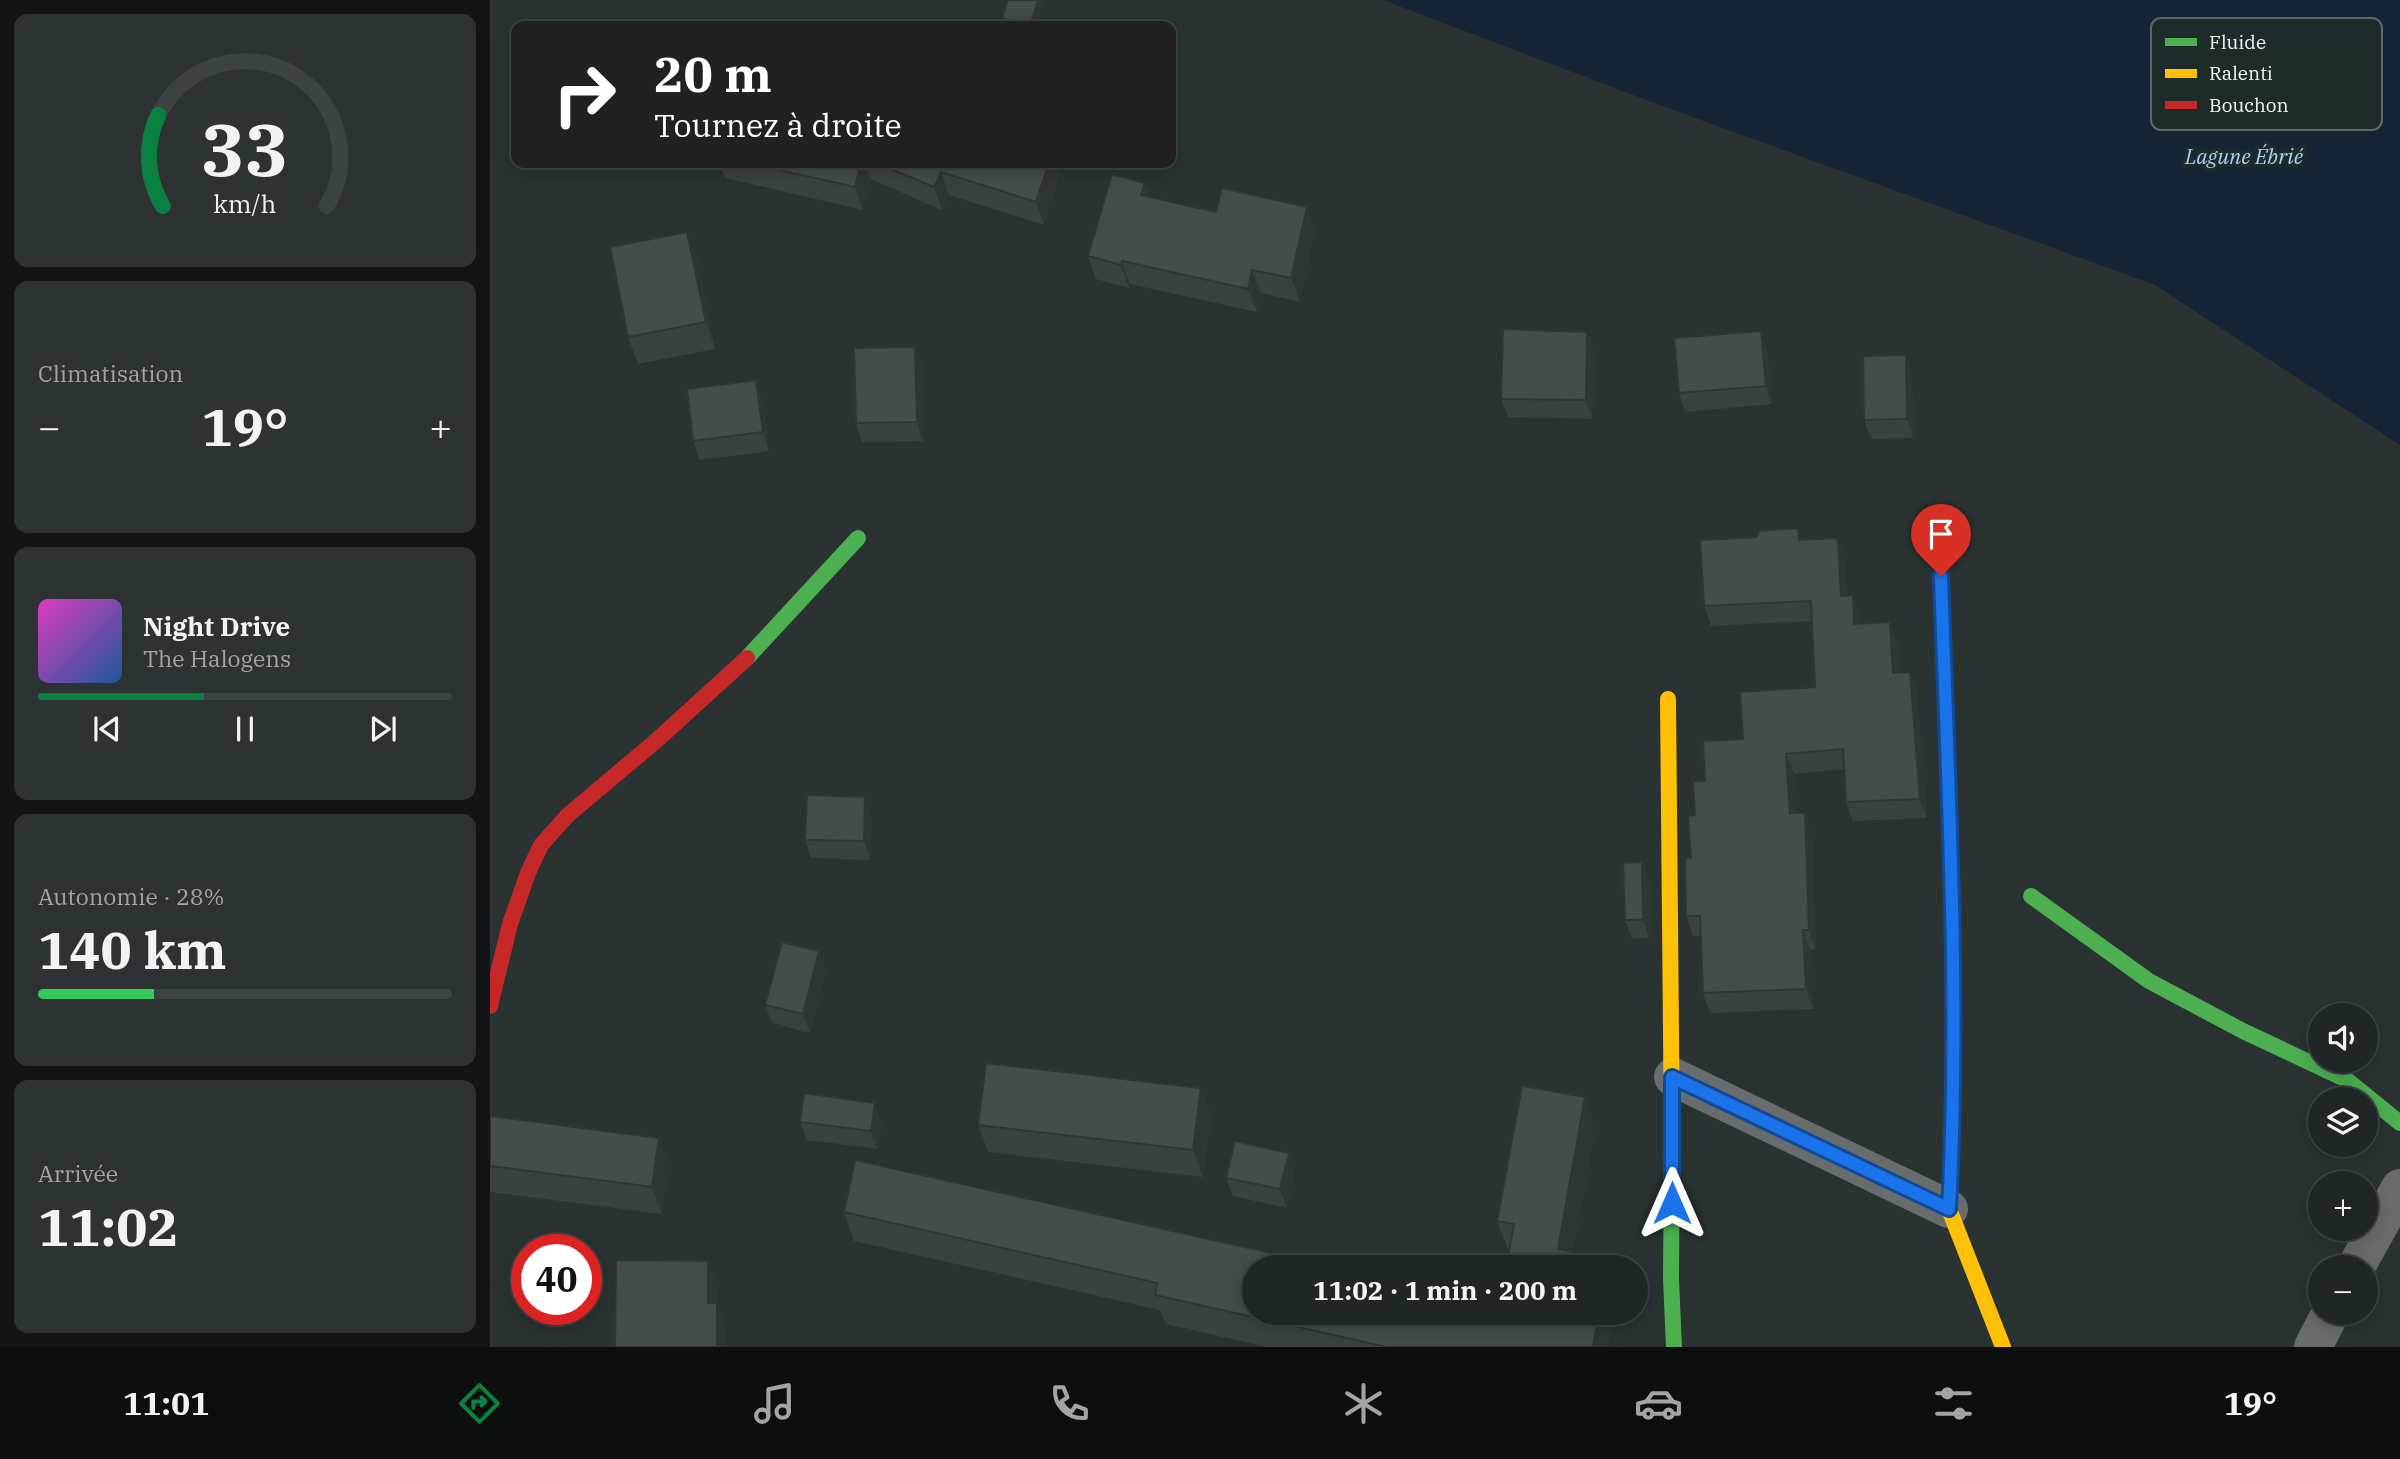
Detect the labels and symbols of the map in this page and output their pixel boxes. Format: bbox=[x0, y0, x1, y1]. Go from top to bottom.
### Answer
legend bbox=[2151, 18, 2382, 130]
text: Fluide bbox=[2209, 30, 2266, 54]
text: Ralenti bbox=[2209, 61, 2273, 85]
text: Bouchon bbox=[2209, 93, 2289, 117]
water label: Lagune Ébrié bbox=[2184, 142, 2304, 170]
pin bbox=[1911, 504, 1971, 576]
position arrow bbox=[1635, 1166, 1709, 1240]
speed limit sign: 40 bbox=[511, 1234, 602, 1325]

